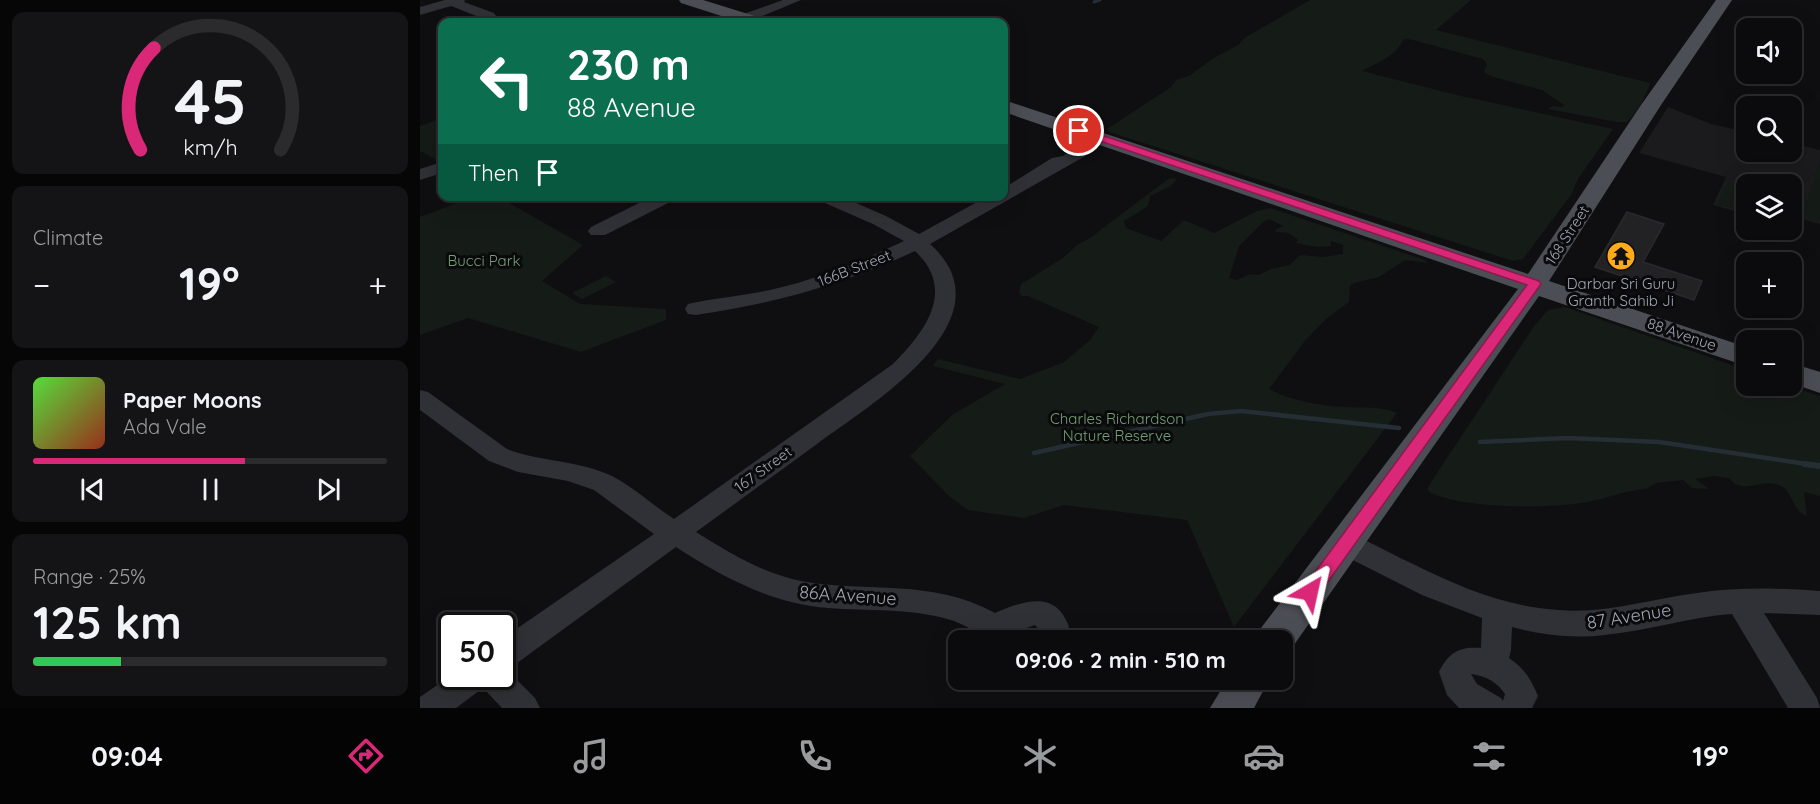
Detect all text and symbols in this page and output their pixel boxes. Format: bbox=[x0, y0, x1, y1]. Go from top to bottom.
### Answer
map controls bbox=[1736, 18, 1802, 396]
button: sound bbox=[1736, 18, 1802, 84]
text: 230 m bbox=[567, 38, 690, 91]
icon: left bbox=[468, 42, 546, 120]
text: 45 bbox=[174, 62, 246, 140]
text: 88 Avenue bbox=[567, 90, 696, 124]
button: search bbox=[1736, 96, 1802, 162]
pin bbox=[1053, 105, 1104, 156]
icon: arrive bbox=[1062, 114, 1095, 147]
text: km/h bbox=[183, 134, 237, 160]
icon: arrive bbox=[531, 156, 564, 189]
text: Then bbox=[468, 159, 519, 187]
button: layers bbox=[1736, 174, 1802, 240]
street label: 168 Street bbox=[1541, 202, 1593, 268]
text: Climate bbox=[33, 225, 103, 250]
temple icon: Darbar Sri Guru Granth Sahib Ji bbox=[1605, 240, 1637, 272]
street label: 166B Street bbox=[815, 245, 893, 291]
park label: Bucci Park bbox=[448, 251, 520, 270]
button: + bbox=[1736, 252, 1802, 318]
text: 19° bbox=[179, 255, 240, 311]
text: − bbox=[33, 264, 50, 305]
text: + bbox=[368, 264, 387, 305]
place label: Darbar Sri Guru Granth Sahib Ji bbox=[1567, 274, 1675, 310]
street label: 88 Avenue bbox=[1645, 313, 1719, 355]
button: − bbox=[1736, 330, 1802, 396]
text: Paper Moons bbox=[123, 386, 262, 414]
park label: Charles Richardson Nature Reserve bbox=[1050, 409, 1184, 445]
text: Ada Vale bbox=[123, 414, 207, 439]
street label: 167 Street bbox=[731, 442, 795, 496]
icon: previous bbox=[76, 473, 109, 506]
icon: pause bbox=[194, 473, 227, 506]
icon: next bbox=[312, 473, 345, 506]
position arrow bbox=[1278, 560, 1342, 624]
text: Range · 25% bbox=[33, 564, 146, 589]
street label: 86A Avenue bbox=[799, 580, 897, 610]
text: 125 km bbox=[33, 594, 182, 650]
street label: 87 Avenue bbox=[1585, 598, 1673, 634]
speed limit sign: 50 bbox=[438, 612, 516, 690]
text: 09:06 · 2 min · 510 m bbox=[1015, 646, 1226, 674]
icon: directions bbox=[345, 735, 387, 777]
icon: music bbox=[570, 735, 612, 777]
icon: phone bbox=[794, 735, 836, 777]
icon: climate bbox=[1019, 735, 1061, 777]
icon: car bbox=[1243, 735, 1285, 777]
icon: filters bbox=[1468, 735, 1510, 777]
text: 09:04 bbox=[91, 739, 163, 773]
text: 19° bbox=[1692, 739, 1729, 773]

